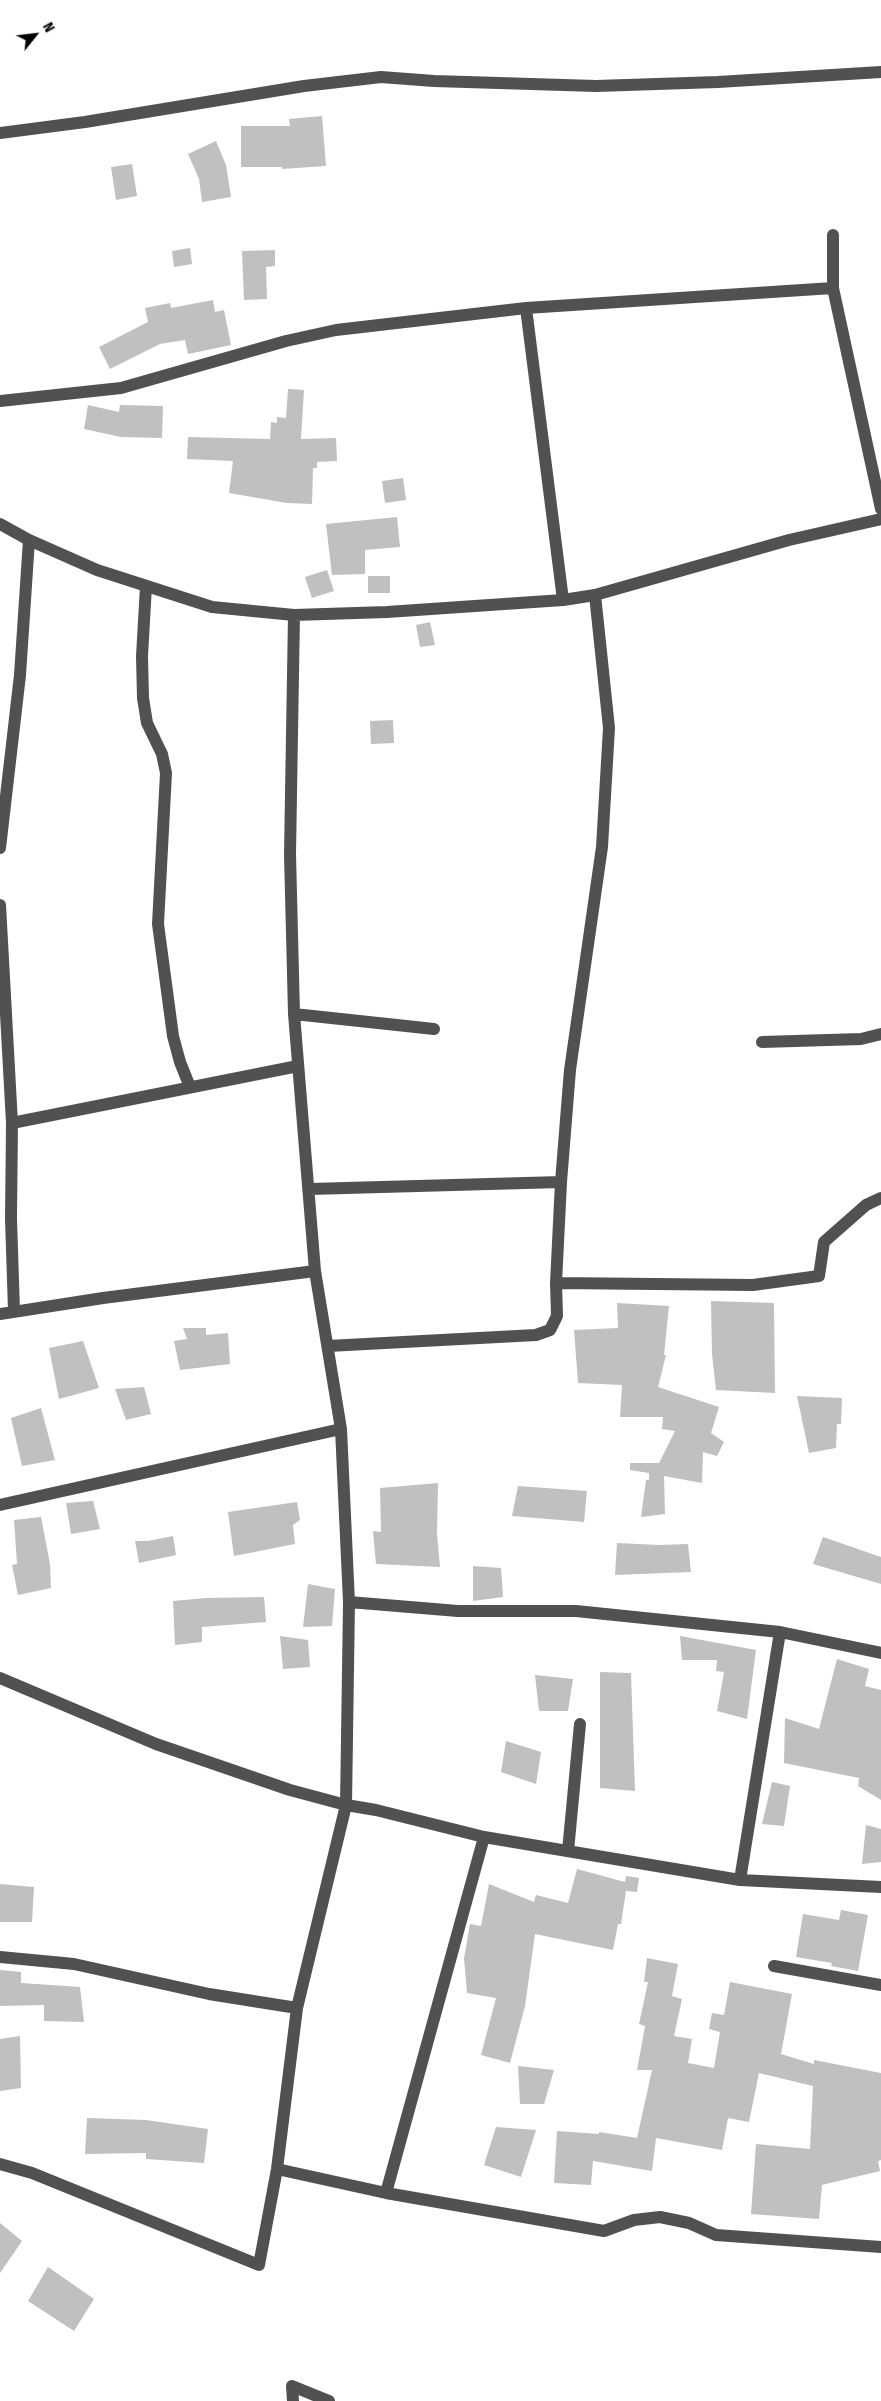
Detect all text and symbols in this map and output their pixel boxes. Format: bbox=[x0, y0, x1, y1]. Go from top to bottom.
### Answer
north arrow bbox=[10, 10, 60, 60]
text: N bbox=[39, 20, 58, 35]

